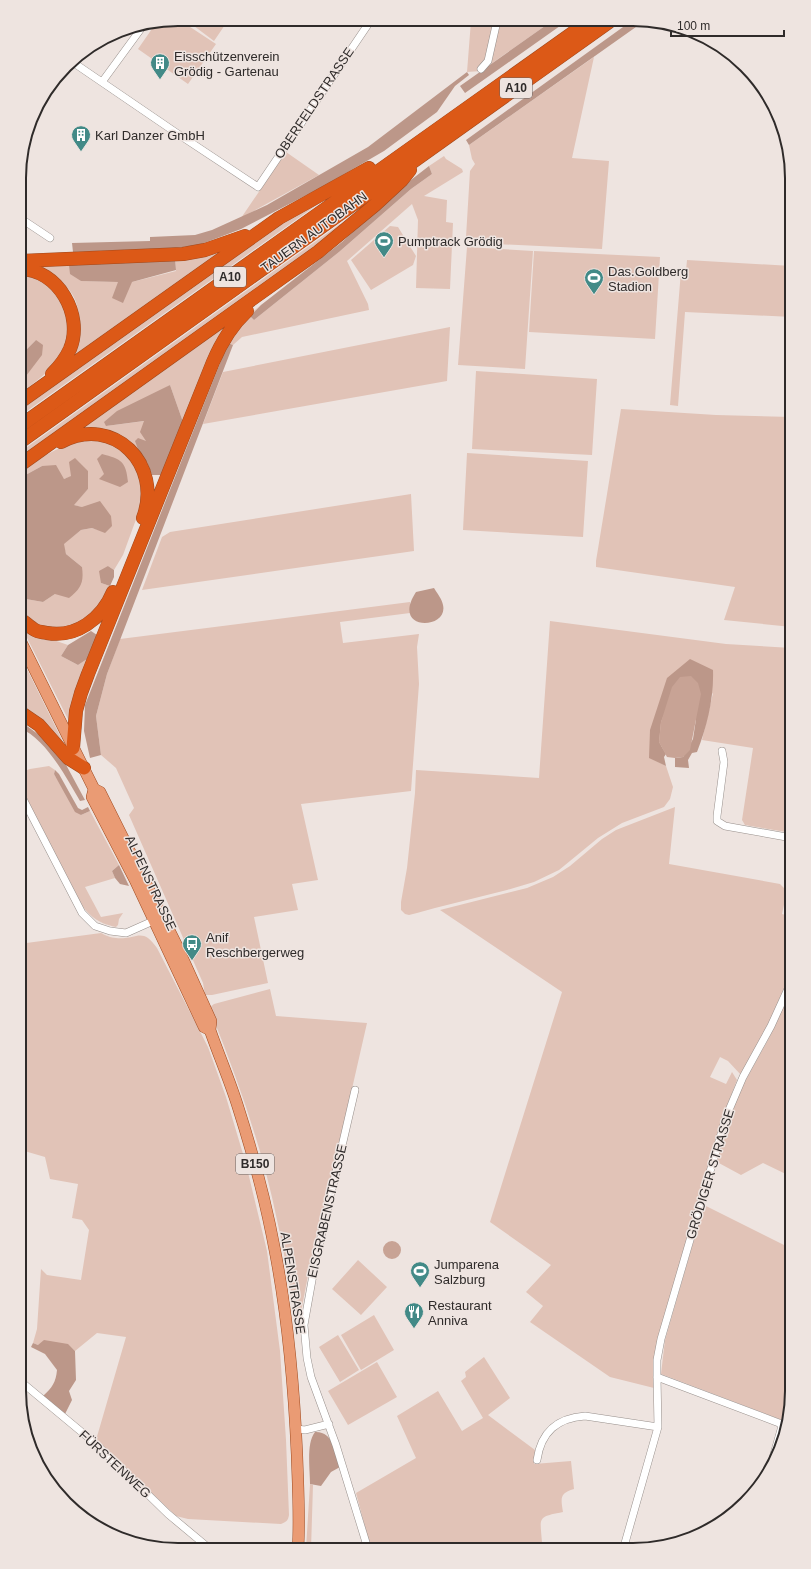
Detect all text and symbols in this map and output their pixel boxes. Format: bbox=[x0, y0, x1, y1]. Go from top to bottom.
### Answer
scale bar bbox=[671, 12, 784, 38]
text: 100 m bbox=[677, 19, 710, 33]
street label: OBERFELDSTRASSE bbox=[271, 44, 357, 161]
place label: Eisschützenverein Grödig - Gartenau bbox=[174, 49, 280, 79]
building icon: Eisschützenverein Grödig - Gartenau bbox=[149, 52, 171, 80]
road number: A10 bbox=[500, 78, 532, 98]
building icon: Karl Danzer GmbH bbox=[70, 124, 92, 152]
place label: Karl Danzer GmbH bbox=[95, 128, 205, 143]
street label: TAUERN AUTOBAHN bbox=[258, 188, 370, 276]
sports icon: Pumptrack Grödig bbox=[373, 230, 395, 258]
place label: Pumptrack Grödig bbox=[398, 234, 503, 249]
place label: Das.Goldberg Stadion bbox=[608, 264, 688, 294]
road number: A10 bbox=[214, 267, 246, 287]
sports icon: Das.Goldberg Stadion bbox=[583, 267, 605, 295]
street label: ALPENSTRASSE bbox=[122, 833, 180, 933]
place label: Anif Reschbergerweg bbox=[206, 930, 304, 960]
bus stop icon: Anif Reschbergerweg bbox=[181, 933, 203, 961]
street label: GRÖDIGER STRASSE bbox=[683, 1107, 737, 1241]
street label: EISGRABENSTRASSE bbox=[304, 1142, 350, 1279]
road number: B150 bbox=[236, 1154, 274, 1174]
street label: ALPENSTRASSE bbox=[278, 1231, 309, 1336]
place label: Jumparena Salzburg bbox=[434, 1257, 500, 1287]
sports icon: Jumparena Salzburg bbox=[409, 1260, 431, 1288]
place label: Restaurant Anniva bbox=[428, 1298, 492, 1328]
restaurant icon: Restaurant Anniva bbox=[403, 1301, 425, 1329]
street label: FÜRSTENWEG bbox=[76, 1427, 154, 1501]

